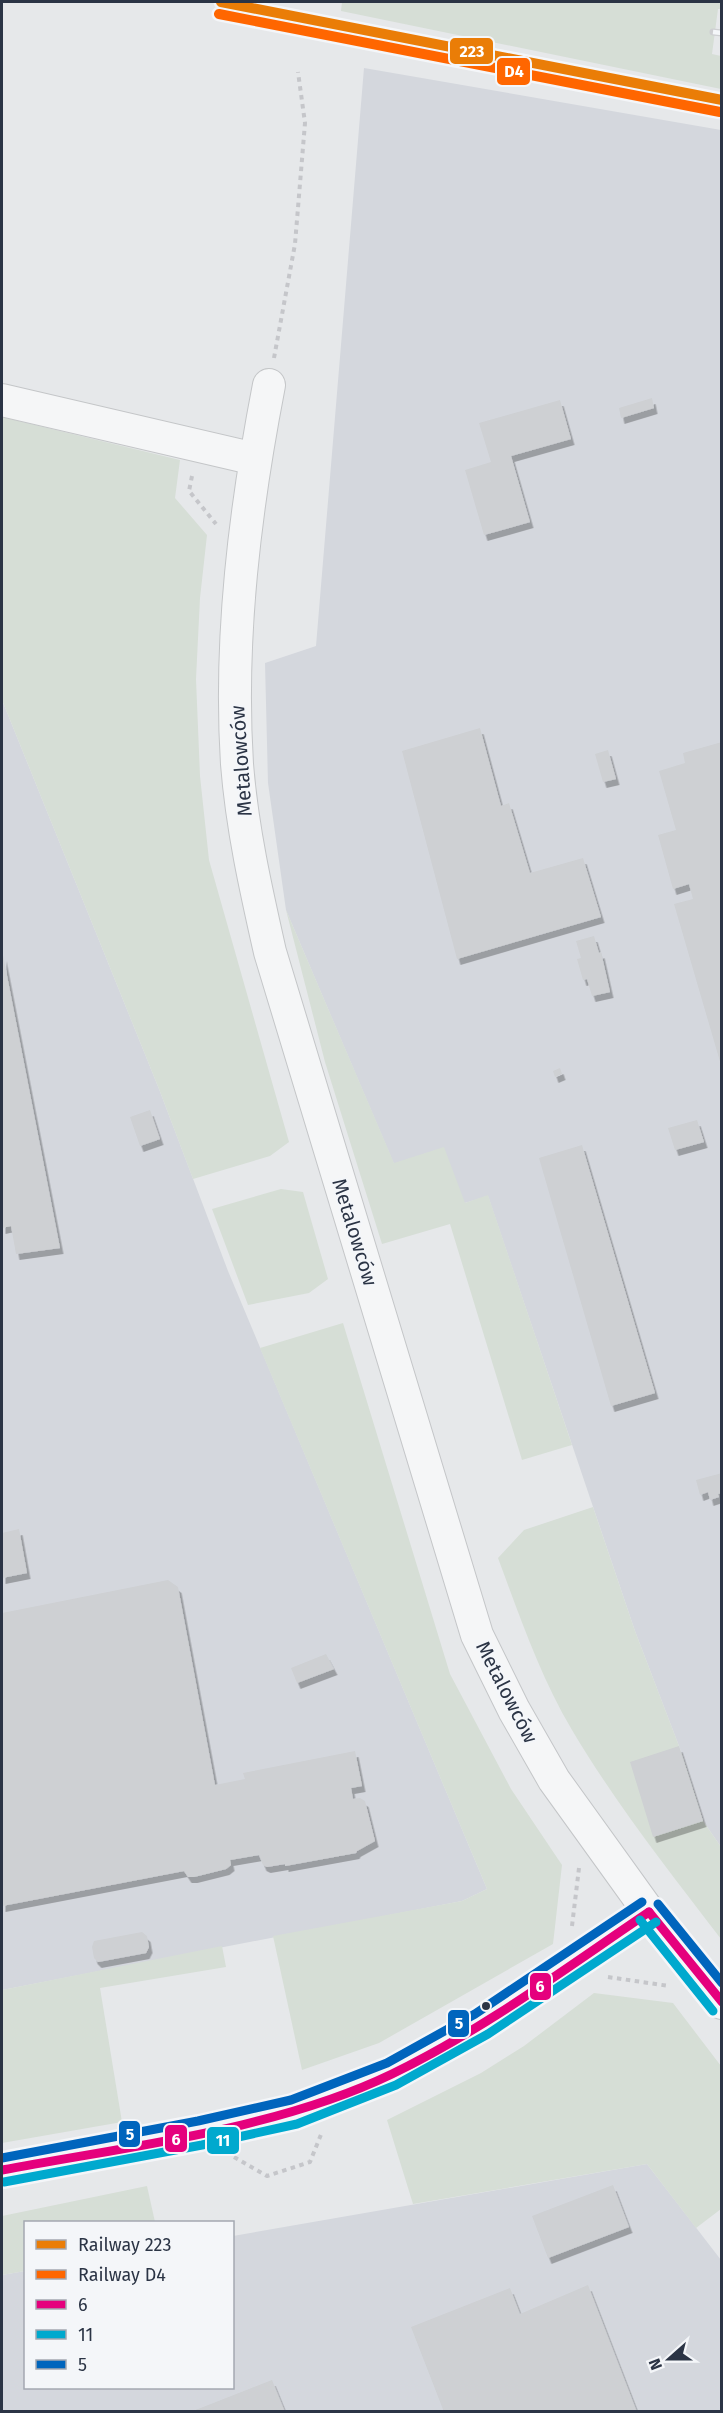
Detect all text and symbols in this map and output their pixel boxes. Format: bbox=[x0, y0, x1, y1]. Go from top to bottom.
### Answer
line badge: 223 bbox=[449, 37, 494, 65]
text: 223 bbox=[460, 42, 484, 61]
line badge: D4 bbox=[496, 57, 531, 86]
text: D4 bbox=[504, 62, 524, 81]
street label: Metalowców bbox=[225, 705, 257, 817]
street label: Metalowców bbox=[327, 1175, 383, 1289]
street label: Metalowców bbox=[471, 1637, 543, 1747]
line badge: 6 bbox=[529, 1972, 552, 2001]
text: 6 bbox=[535, 1977, 545, 1996]
unlabelled marker bbox=[480, 2000, 492, 2012]
line badge: 5 bbox=[447, 2009, 470, 2038]
text: 5 bbox=[455, 2014, 464, 2033]
line badge: 5 bbox=[118, 2120, 141, 2148]
line badge: 6 bbox=[164, 2124, 188, 2153]
text: 5 bbox=[126, 2125, 135, 2144]
line badge: 11 bbox=[206, 2126, 240, 2155]
text: 6 bbox=[171, 2130, 181, 2149]
text: 11 bbox=[216, 2131, 230, 2150]
legend bbox=[24, 2221, 234, 2389]
text: Railway 223 bbox=[78, 2234, 171, 2256]
text: Railway D4 bbox=[78, 2264, 166, 2286]
text: 6 bbox=[78, 2294, 88, 2316]
text: 11 bbox=[78, 2324, 93, 2346]
north arrow bbox=[639, 2329, 699, 2389]
text: 5 bbox=[78, 2354, 87, 2376]
text: N bbox=[645, 2356, 666, 2373]

